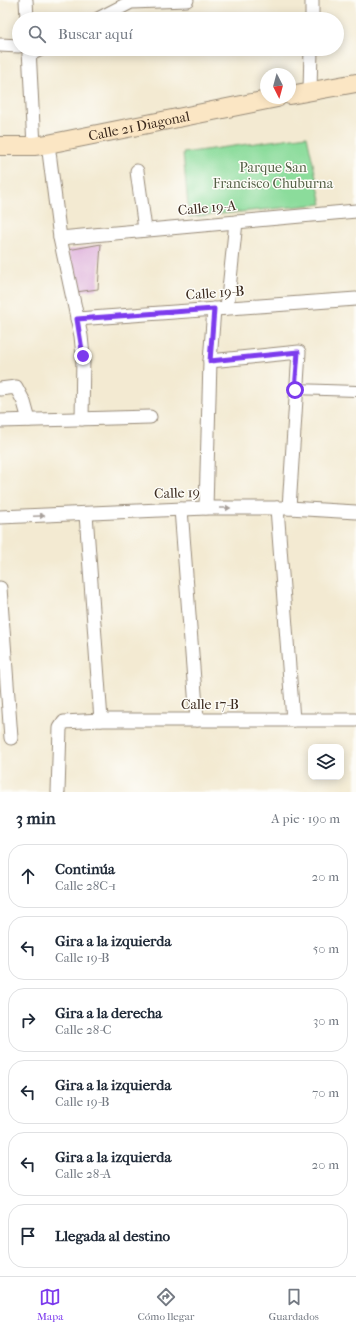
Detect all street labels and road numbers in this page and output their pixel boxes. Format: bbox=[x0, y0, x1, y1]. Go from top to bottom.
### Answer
street label: Calle 21 Diagonal bbox=[87, 107, 191, 144]
street label: Calle 19-A bbox=[177, 197, 238, 219]
street label: Calle 19-B bbox=[185, 282, 245, 304]
street label: Calle 19 bbox=[154, 484, 200, 502]
street label: Calle 17-B bbox=[181, 696, 239, 713]

